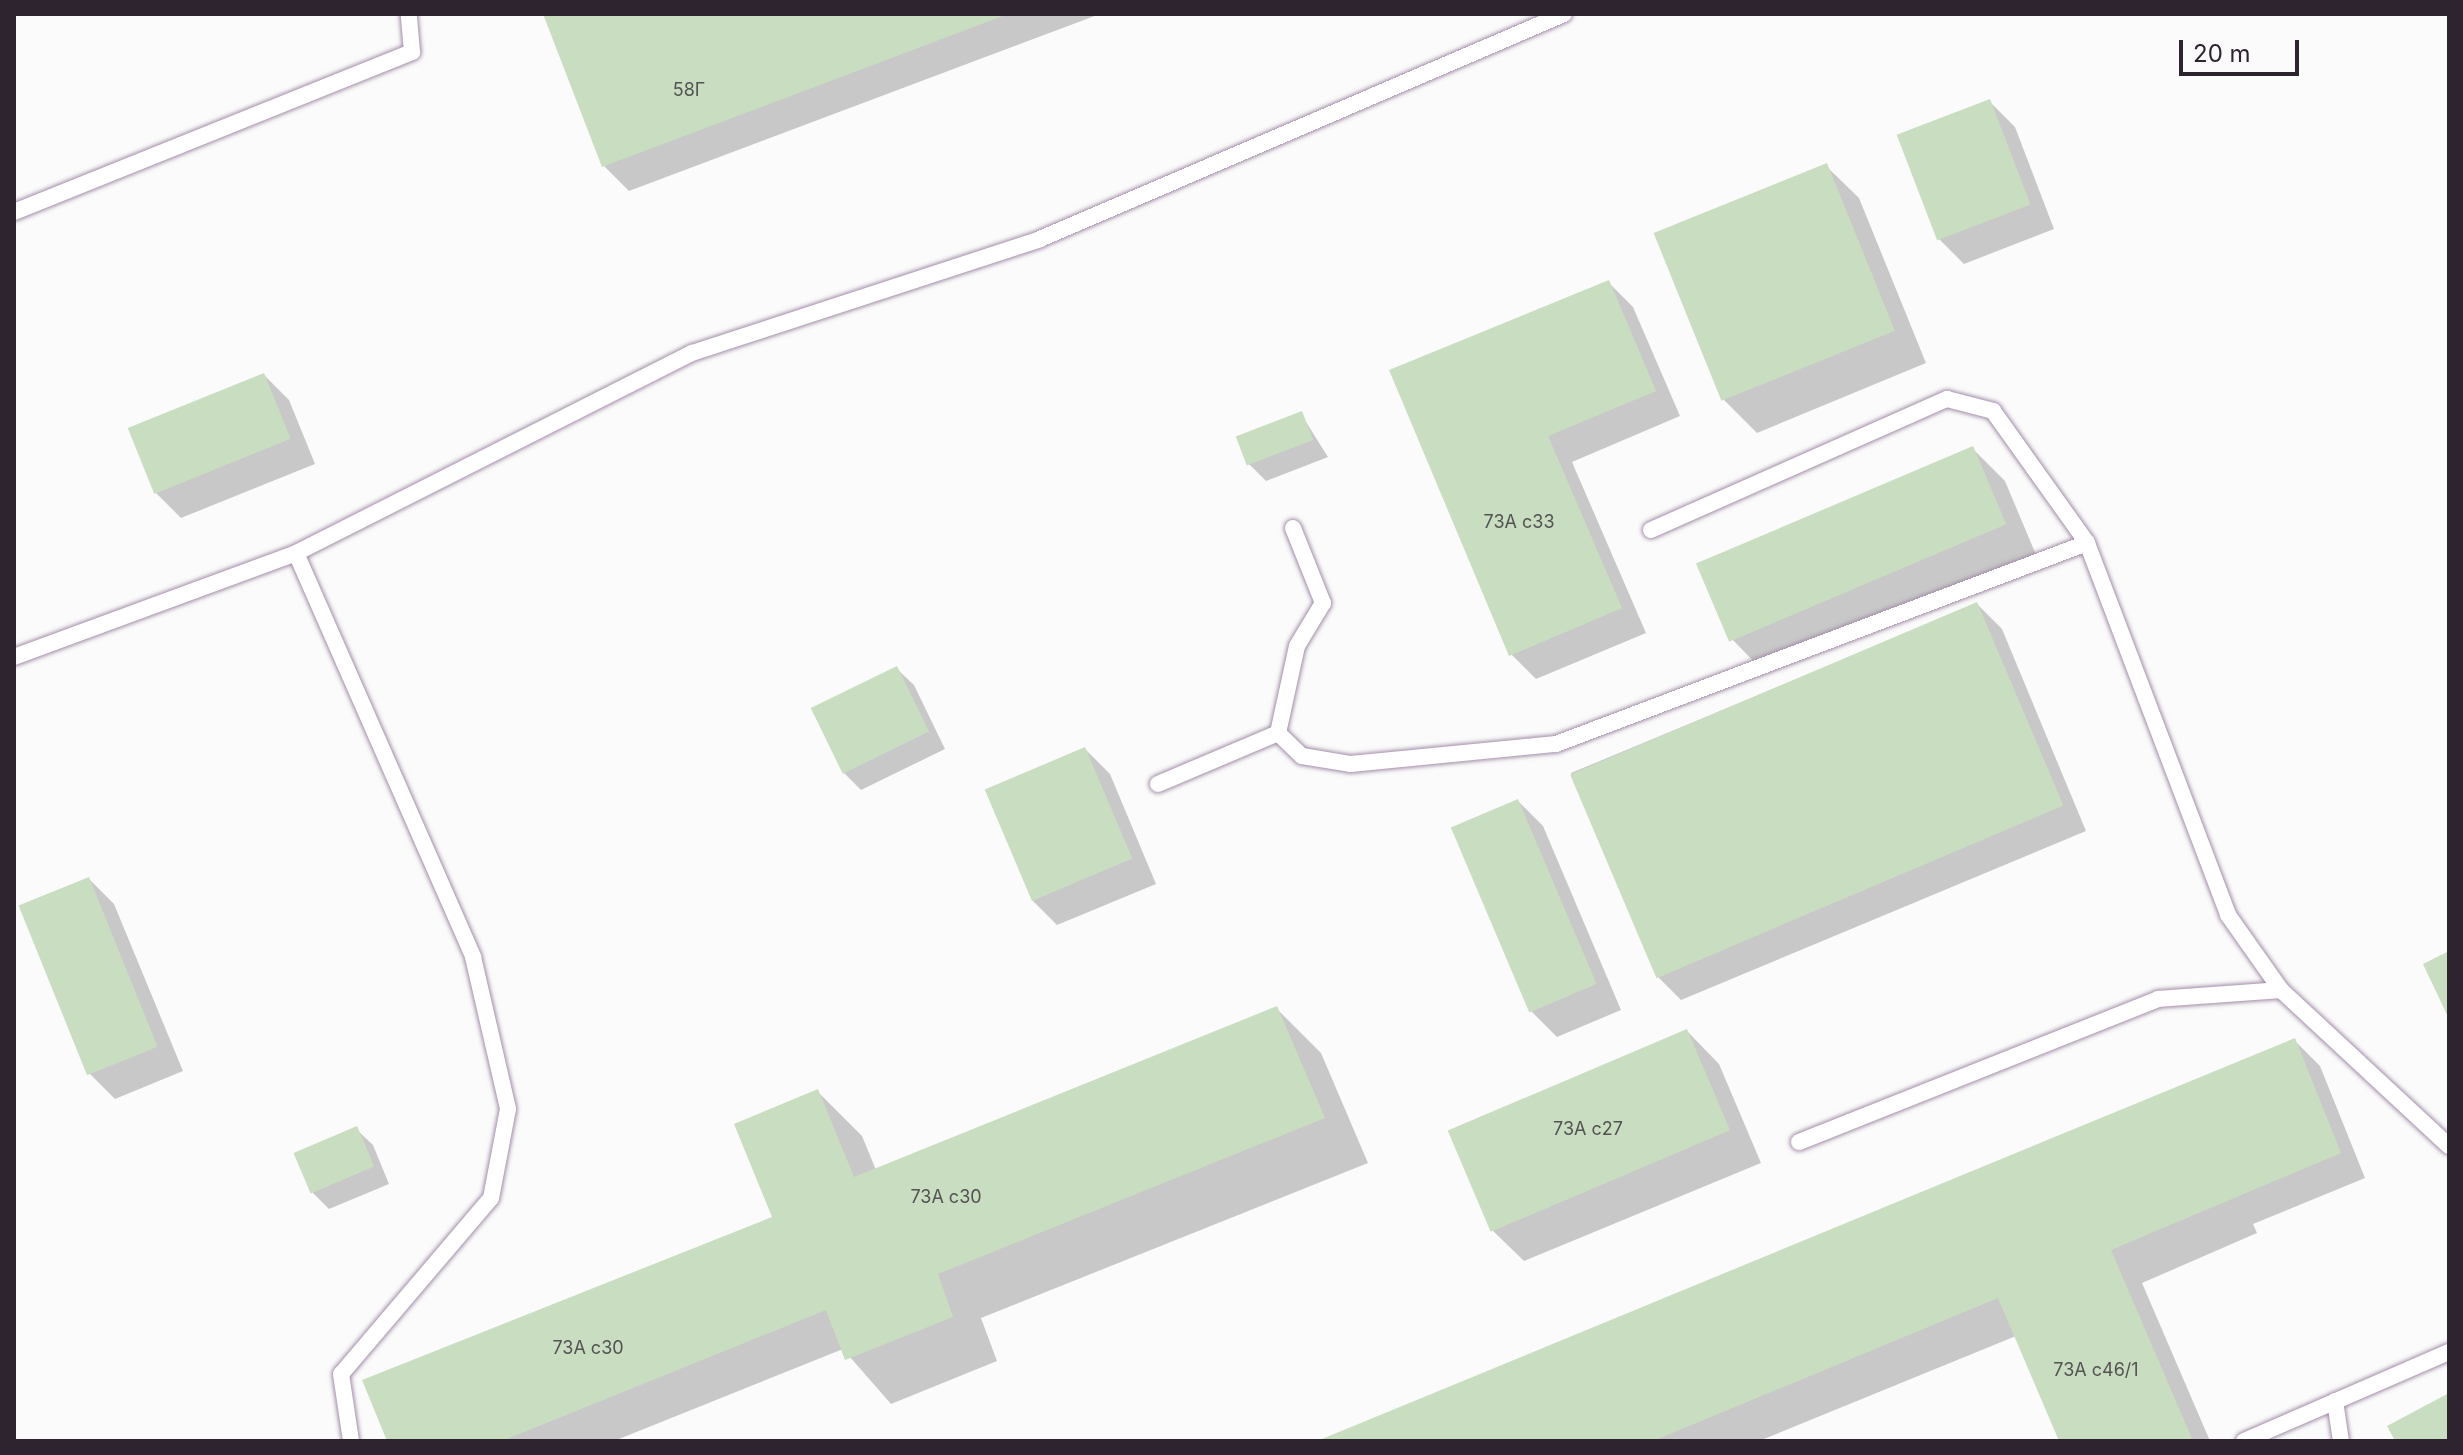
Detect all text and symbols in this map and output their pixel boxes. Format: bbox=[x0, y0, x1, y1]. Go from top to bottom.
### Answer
scale bar bbox=[2183, 24, 2303, 74]
text: 20 m bbox=[2193, 39, 2251, 68]
house number: 58Г bbox=[673, 79, 705, 101]
house number: 73А с33 bbox=[1483, 511, 1555, 533]
house number: 73А с27 bbox=[1553, 1118, 1623, 1140]
house number: 73А с30 bbox=[910, 1186, 982, 1208]
house number: 73А с30 bbox=[552, 1337, 624, 1359]
house number: 73А с46/1 bbox=[2053, 1359, 2139, 1381]

